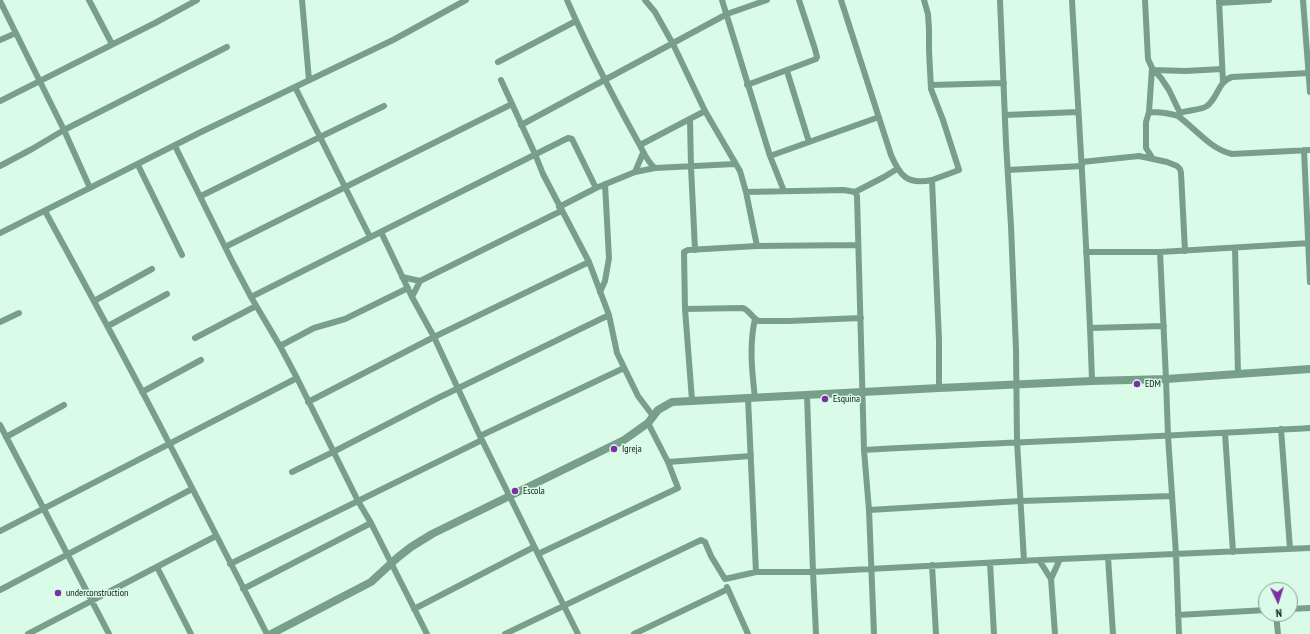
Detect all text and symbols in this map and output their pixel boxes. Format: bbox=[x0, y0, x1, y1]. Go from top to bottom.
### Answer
place label: EDM bbox=[1145, 378, 1161, 390]
marker: EDM bbox=[1132, 379, 1142, 389]
place label: Esquina bbox=[833, 393, 860, 405]
marker: Esquina bbox=[820, 394, 830, 404]
place label: Igreja bbox=[622, 443, 642, 455]
marker: Igreja bbox=[609, 444, 619, 454]
place label: Escola bbox=[523, 485, 545, 497]
marker: Escola bbox=[510, 486, 520, 496]
north arrow bbox=[1258, 582, 1298, 622]
place label: underconstruction bbox=[66, 587, 128, 599]
marker: underconstruction bbox=[53, 588, 63, 598]
text: N bbox=[1275, 606, 1282, 620]

